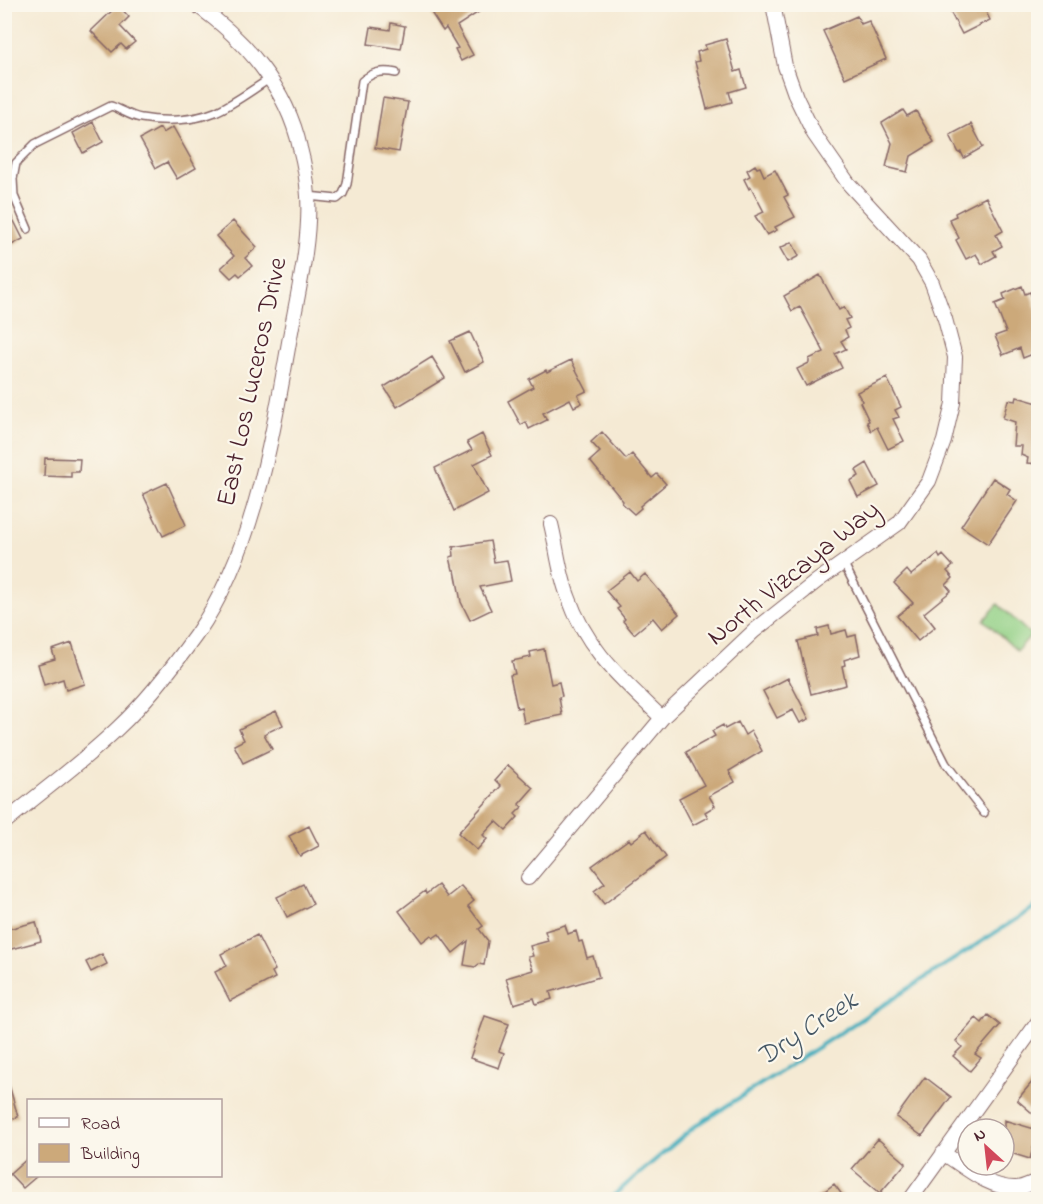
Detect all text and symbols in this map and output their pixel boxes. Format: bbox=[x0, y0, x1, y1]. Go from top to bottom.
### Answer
street label: East Los Luceros Drive bbox=[208, 253, 299, 510]
street label: North Vizcaya Way bbox=[699, 492, 889, 656]
water label: Dry Creek bbox=[749, 981, 868, 1078]
legend bbox=[27, 1099, 222, 1177]
text: Road bbox=[81, 1112, 120, 1138]
north arrow bbox=[956, 1117, 1016, 1177]
text: N bbox=[970, 1122, 991, 1149]
text: Building bbox=[80, 1142, 140, 1169]

